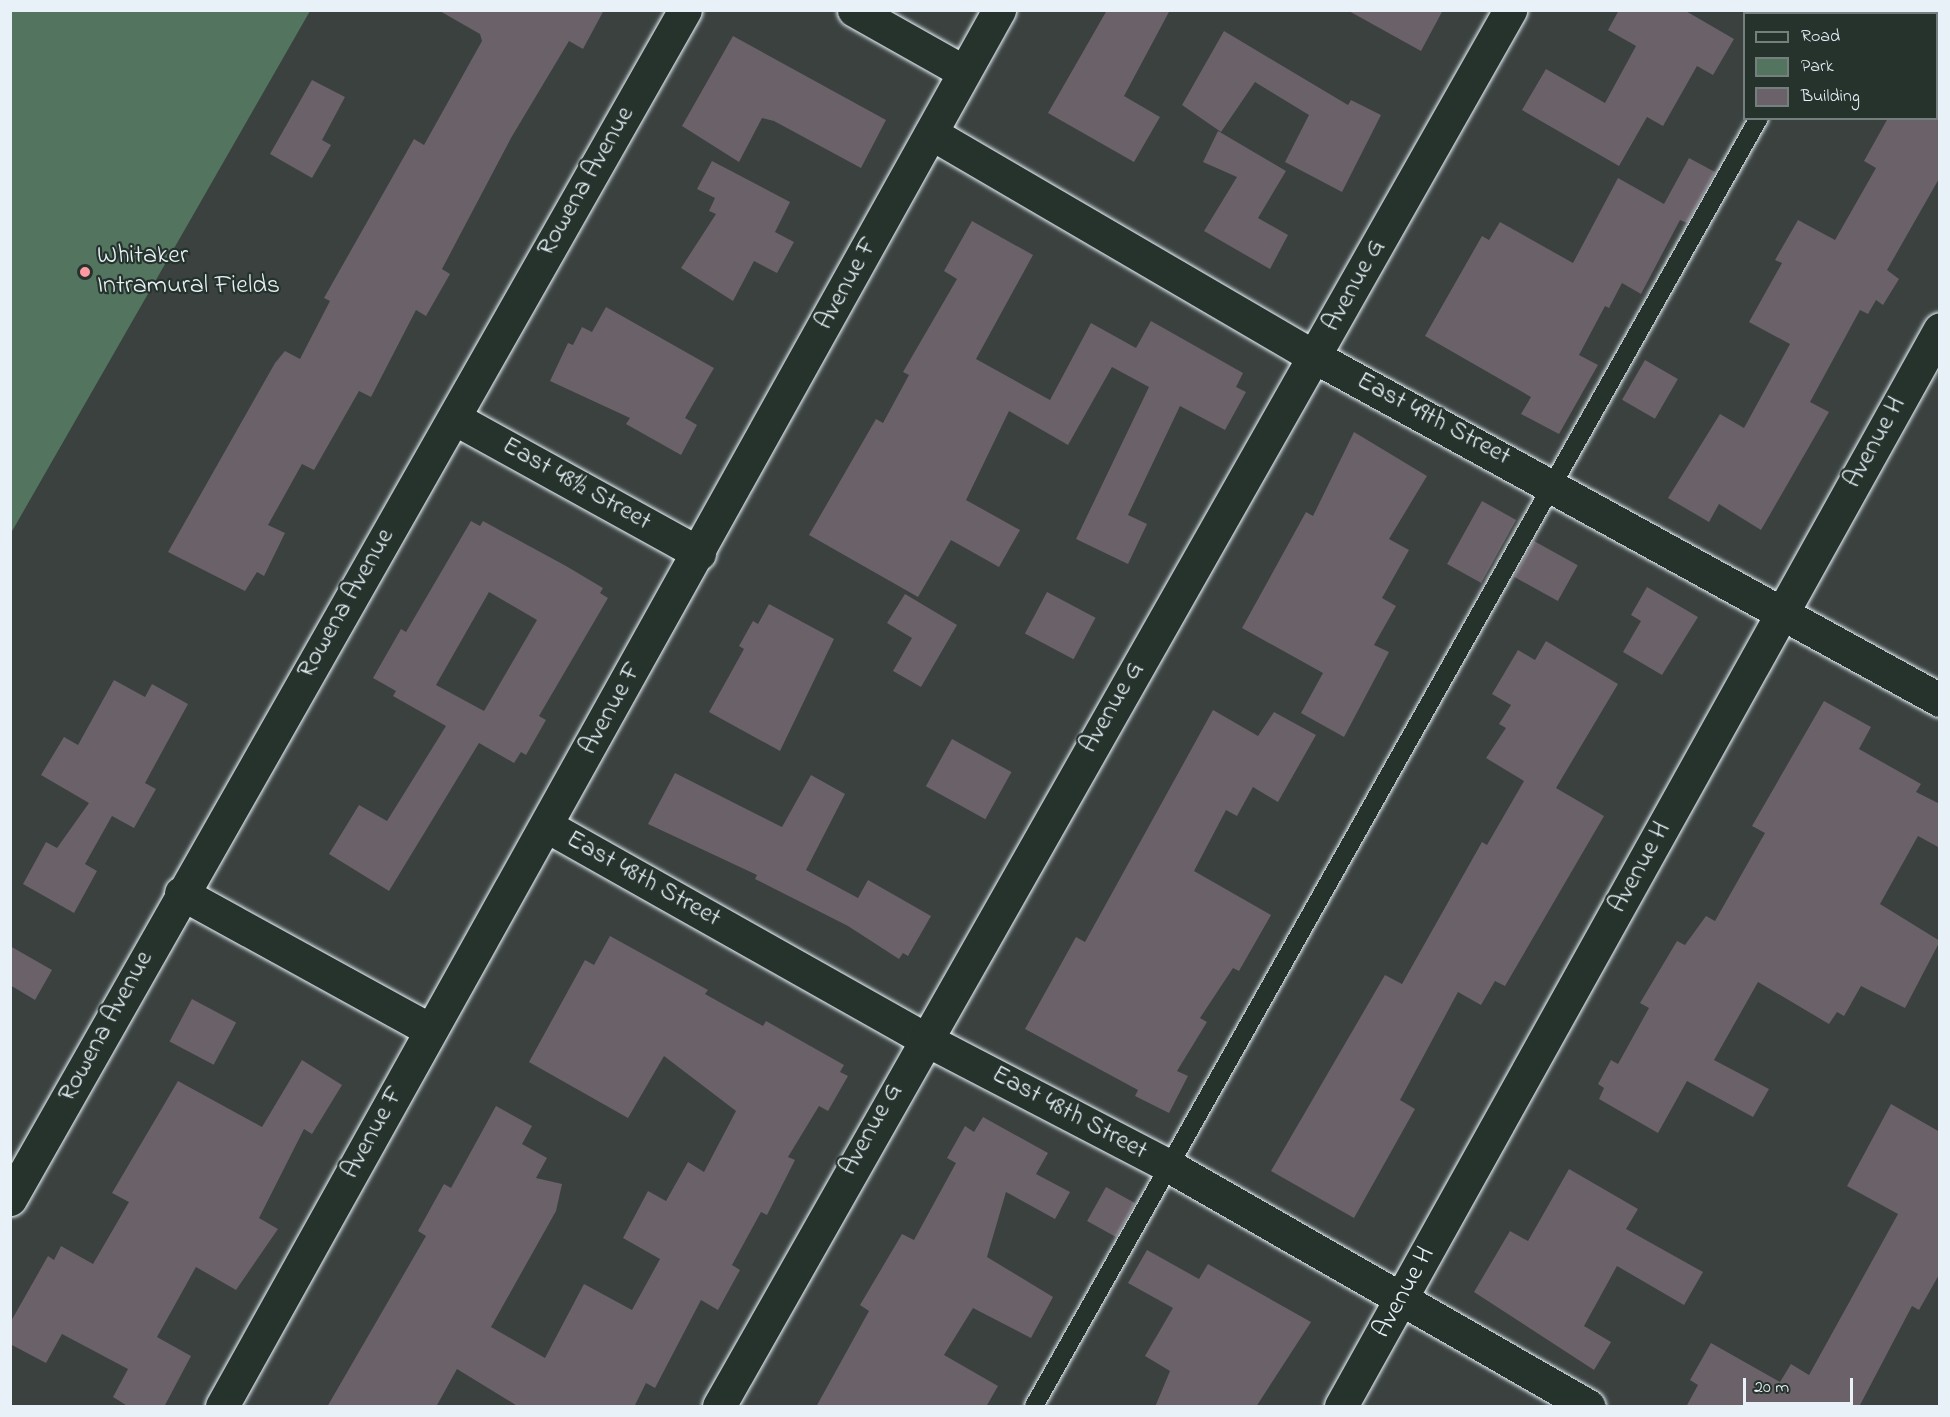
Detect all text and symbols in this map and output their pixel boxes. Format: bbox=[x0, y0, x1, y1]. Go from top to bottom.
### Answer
legend bbox=[1743, 12, 1938, 120]
text: Road bbox=[1801, 24, 1840, 50]
text: Park bbox=[1801, 54, 1834, 80]
text: Building bbox=[1801, 84, 1860, 110]
street label: Rowena Avenue bbox=[532, 102, 642, 262]
street label: Avenue F bbox=[810, 232, 886, 336]
street label: Avenue G bbox=[1317, 234, 1393, 338]
place label: Whitaker Intramural Fields bbox=[97, 241, 280, 302]
marker: Whitaker Intramural Fields bbox=[78, 265, 92, 279]
street label: East 49th Street bbox=[1351, 366, 1515, 474]
street label: Avenue H bbox=[1838, 392, 1914, 494]
street label: East 48½ Street bbox=[496, 431, 656, 539]
street label: Rowena Avenue bbox=[292, 524, 402, 684]
street label: Avenue F bbox=[574, 657, 650, 761]
street label: Avenue G bbox=[1074, 657, 1152, 759]
street label: Avenue H bbox=[1603, 817, 1679, 919]
street label: East 48th Street bbox=[560, 825, 726, 935]
street label: Rowena Avenue bbox=[53, 946, 161, 1108]
street label: East 48th Street bbox=[986, 1060, 1152, 1168]
street label: Avenue G bbox=[834, 1078, 910, 1182]
street label: Avenue F bbox=[336, 1081, 412, 1185]
street label: Avenue H bbox=[1367, 1242, 1443, 1344]
scale bar bbox=[1746, 1366, 1856, 1404]
text: 20 m bbox=[1754, 1375, 1789, 1401]

